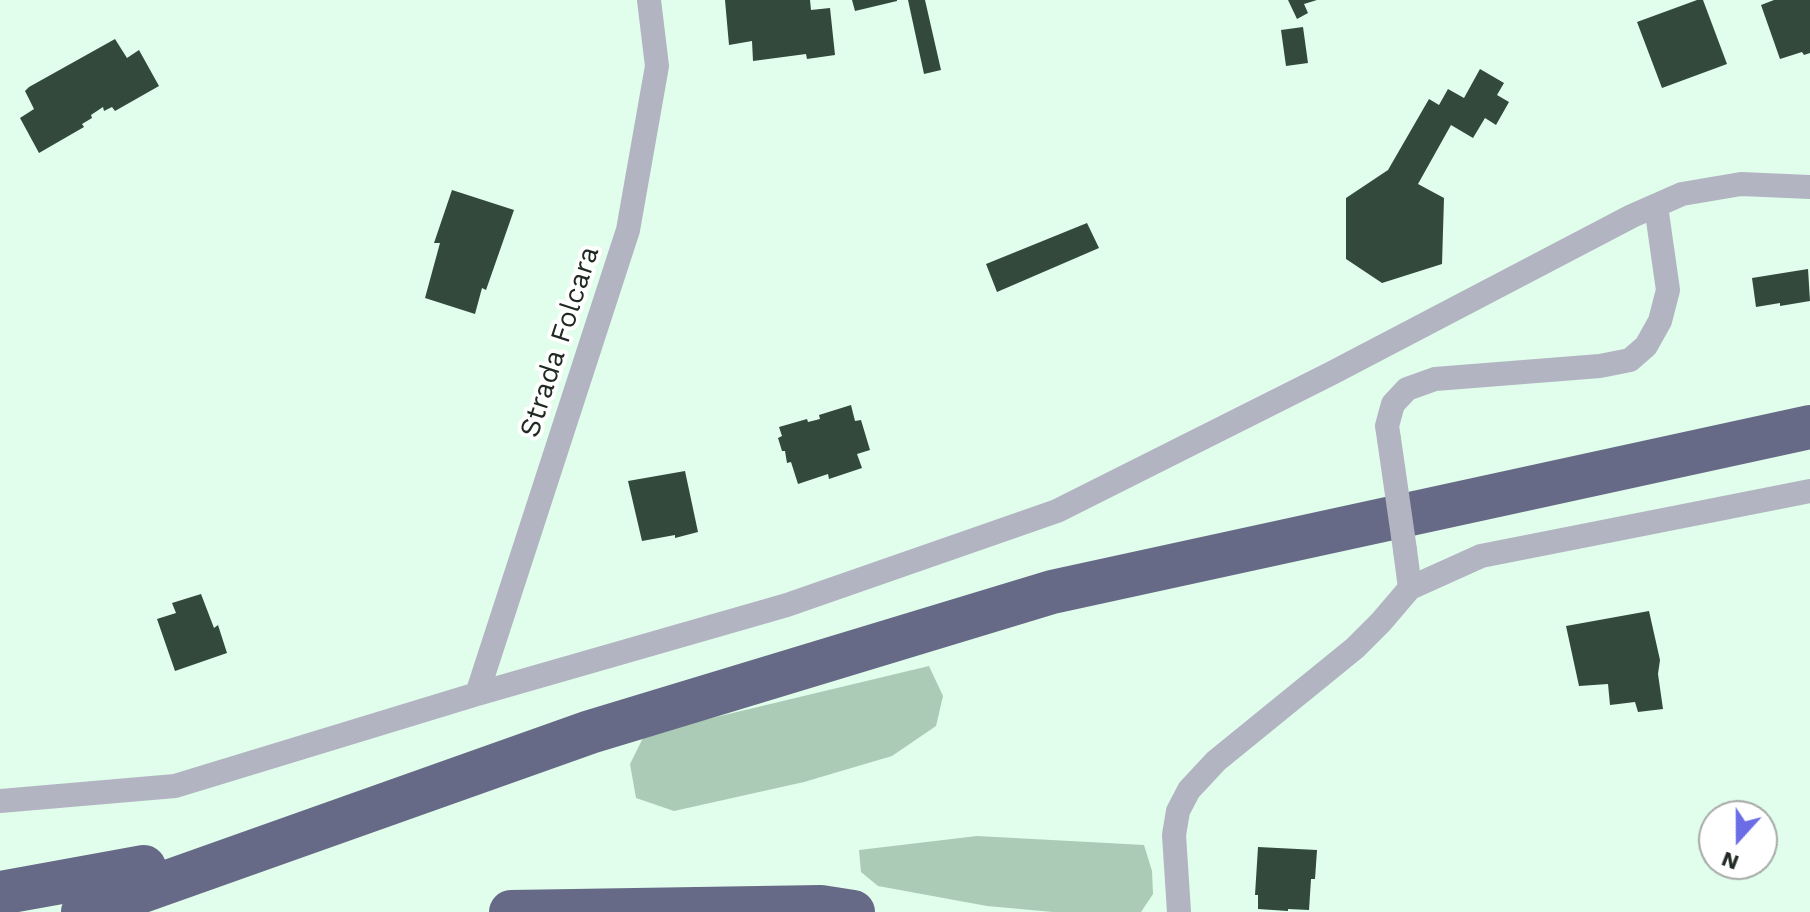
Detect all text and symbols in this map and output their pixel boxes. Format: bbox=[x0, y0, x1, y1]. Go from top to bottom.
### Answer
street label: Strada Folcara bbox=[513, 242, 607, 442]
north arrow bbox=[1698, 800, 1778, 880]
text: N bbox=[1718, 846, 1742, 876]

